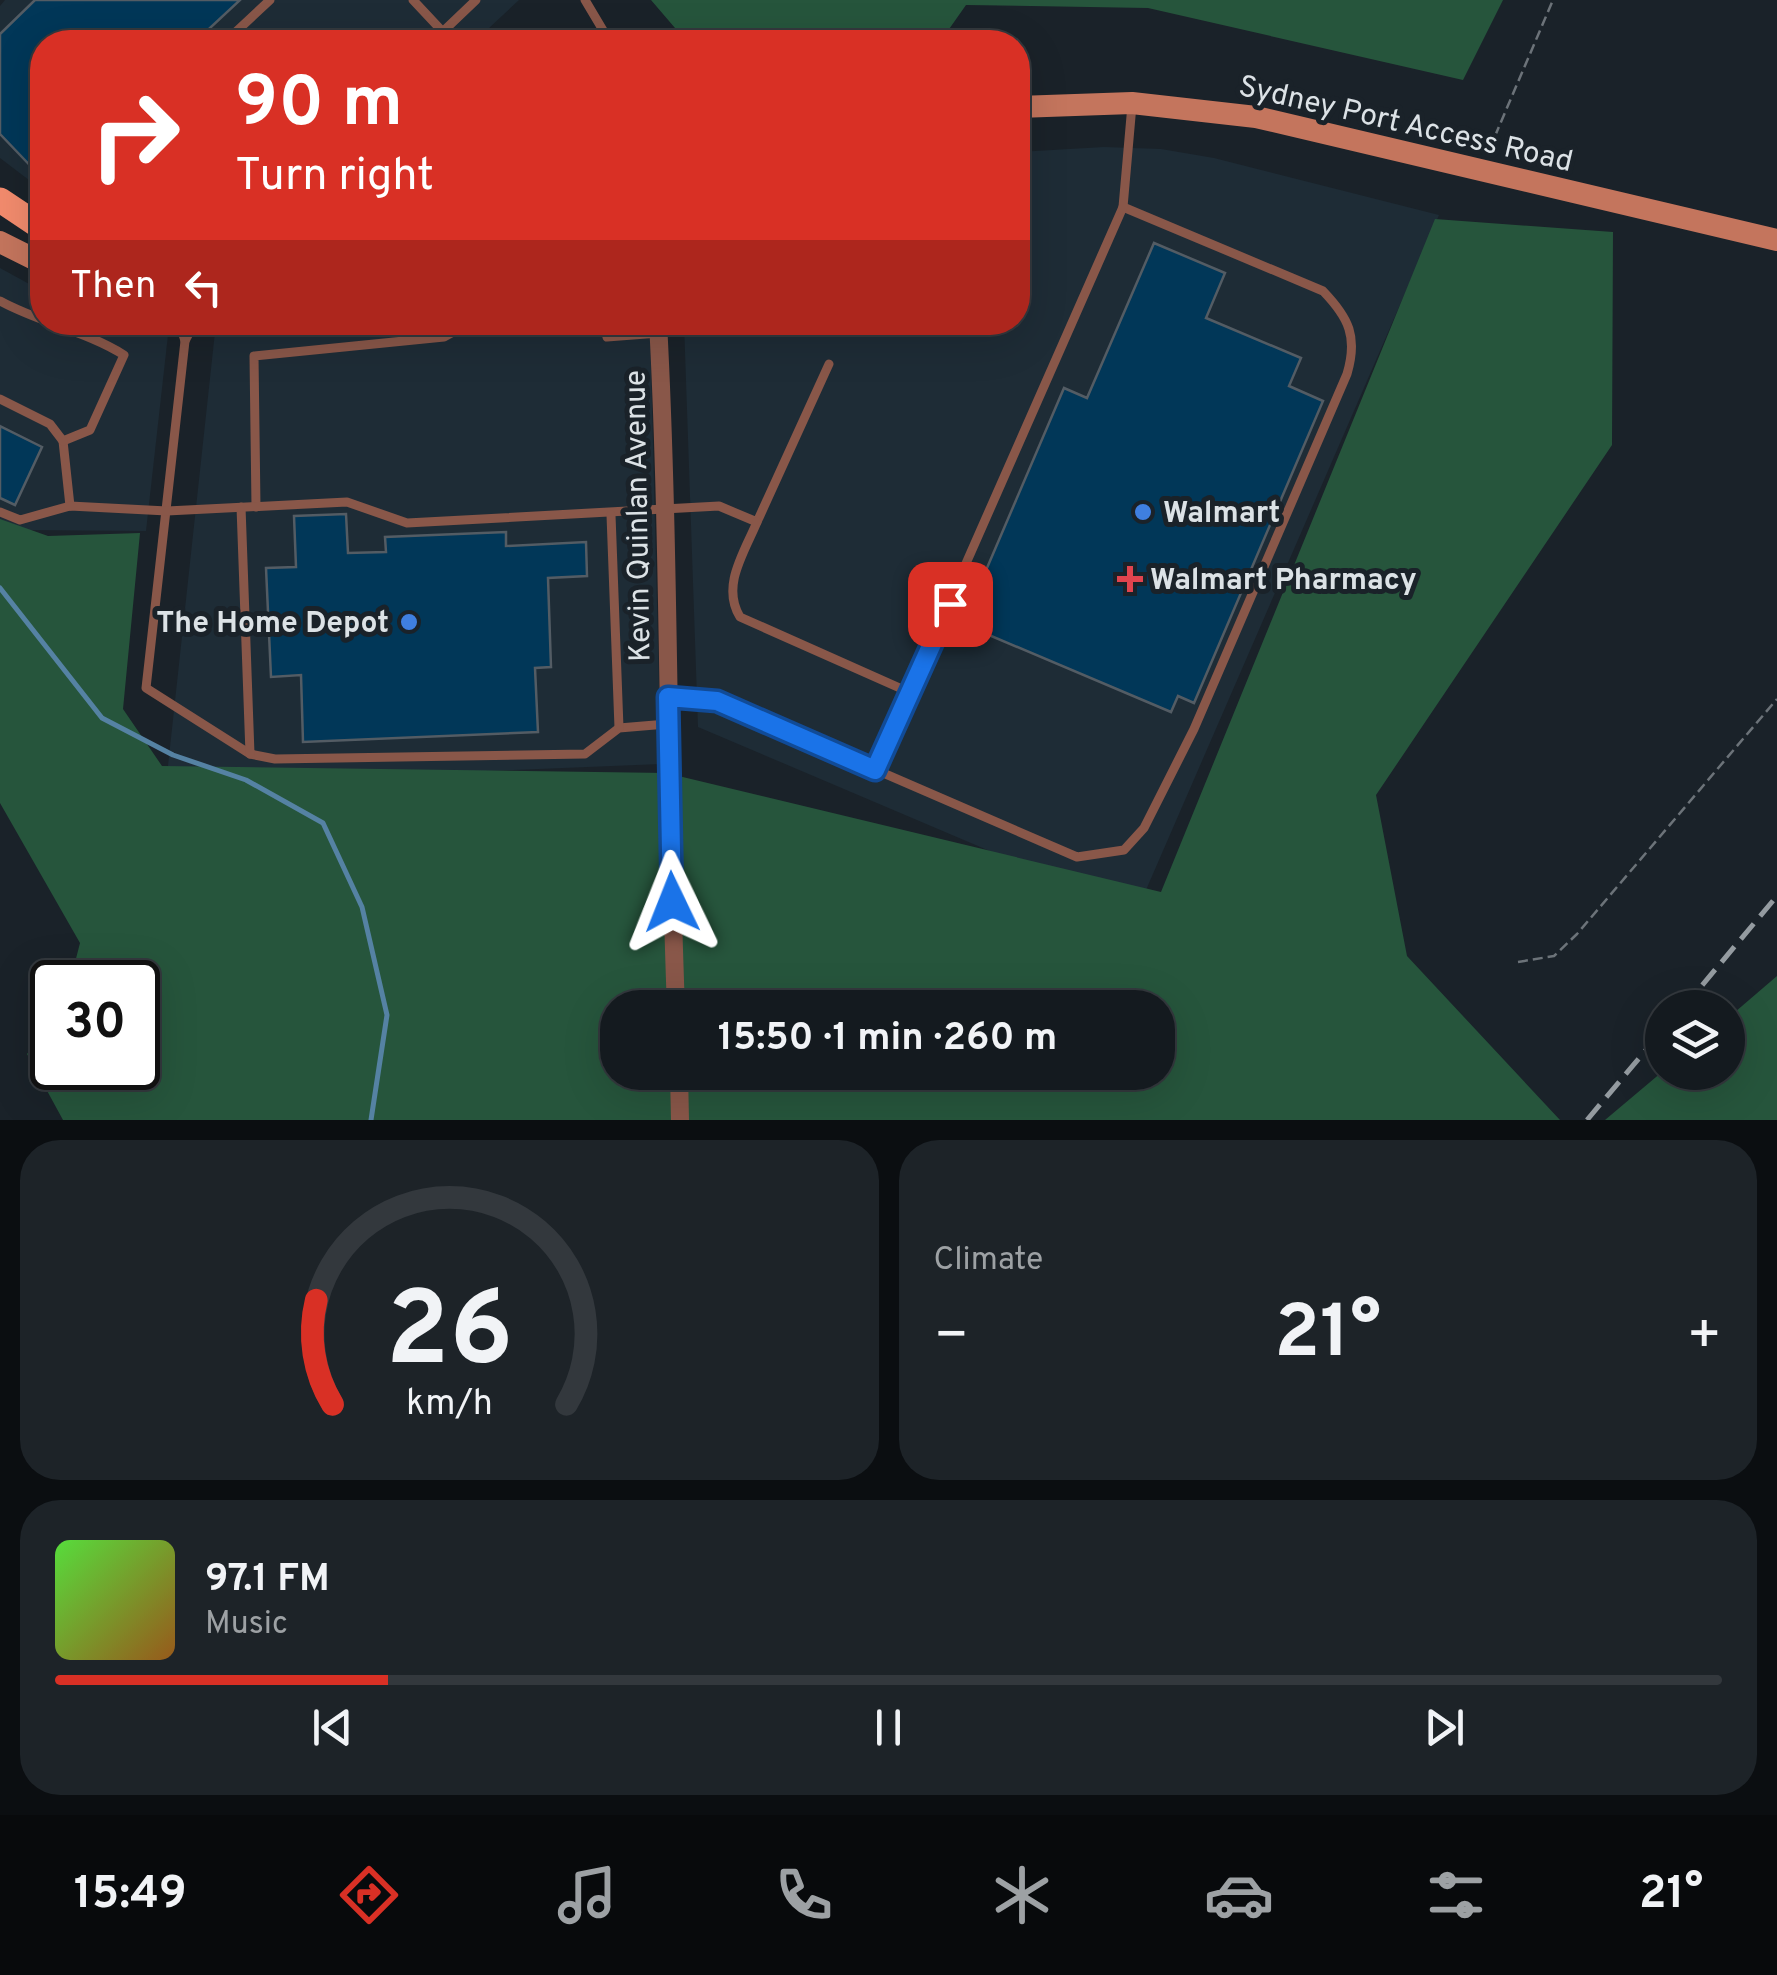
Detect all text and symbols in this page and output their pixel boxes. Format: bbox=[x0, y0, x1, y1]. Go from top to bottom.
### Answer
text: 90 m bbox=[235, 62, 403, 151]
street label: Sydney Port Access Road bbox=[1235, 69, 1576, 182]
icon: right bbox=[70, 70, 200, 200]
text: Turn right bbox=[235, 149, 434, 206]
icon: left bbox=[176, 260, 231, 315]
text: Then bbox=[70, 263, 156, 312]
street label: Kevin Quinlan Avenue bbox=[618, 370, 661, 662]
place label: Walmart bbox=[1163, 496, 1280, 533]
marker: Walmart bbox=[1132, 501, 1154, 523]
pin bbox=[908, 562, 993, 647]
place label: Walmart Pharmacy bbox=[1150, 563, 1417, 600]
marker: Walmart Pharmacy bbox=[1119, 568, 1141, 590]
icon: arrive bbox=[923, 577, 978, 632]
place label: The Home Depot bbox=[156, 606, 389, 643]
marker: The Home Depot bbox=[398, 611, 420, 633]
position arrow bbox=[620, 850, 724, 954]
speed limit sign: 30 bbox=[30, 960, 160, 1090]
map controls bbox=[1645, 990, 1745, 1090]
button: layers bbox=[1645, 990, 1745, 1090]
text: 15:50 · 1 min · 260 m bbox=[718, 1015, 1057, 1064]
text: Climate bbox=[934, 1241, 1043, 1281]
text: 26 bbox=[385, 1270, 513, 1402]
text: 21° bbox=[1274, 1289, 1381, 1384]
text: − bbox=[934, 1303, 969, 1373]
text: + bbox=[1687, 1303, 1722, 1373]
text: km/h bbox=[406, 1382, 493, 1428]
text: 97.1 FM bbox=[205, 1556, 330, 1605]
text: Music bbox=[205, 1605, 288, 1645]
icon: previous bbox=[305, 1700, 360, 1755]
icon: pause bbox=[861, 1700, 916, 1755]
icon: next bbox=[1417, 1700, 1472, 1755]
icon: directions bbox=[334, 1860, 404, 1930]
icon: music bbox=[552, 1860, 622, 1930]
icon: phone bbox=[769, 1860, 839, 1930]
icon: climate bbox=[987, 1860, 1057, 1930]
icon: car bbox=[1204, 1860, 1274, 1930]
icon: filters bbox=[1421, 1860, 1491, 1930]
text: 15:49 bbox=[74, 1867, 187, 1924]
text: 21° bbox=[1639, 1867, 1703, 1924]

